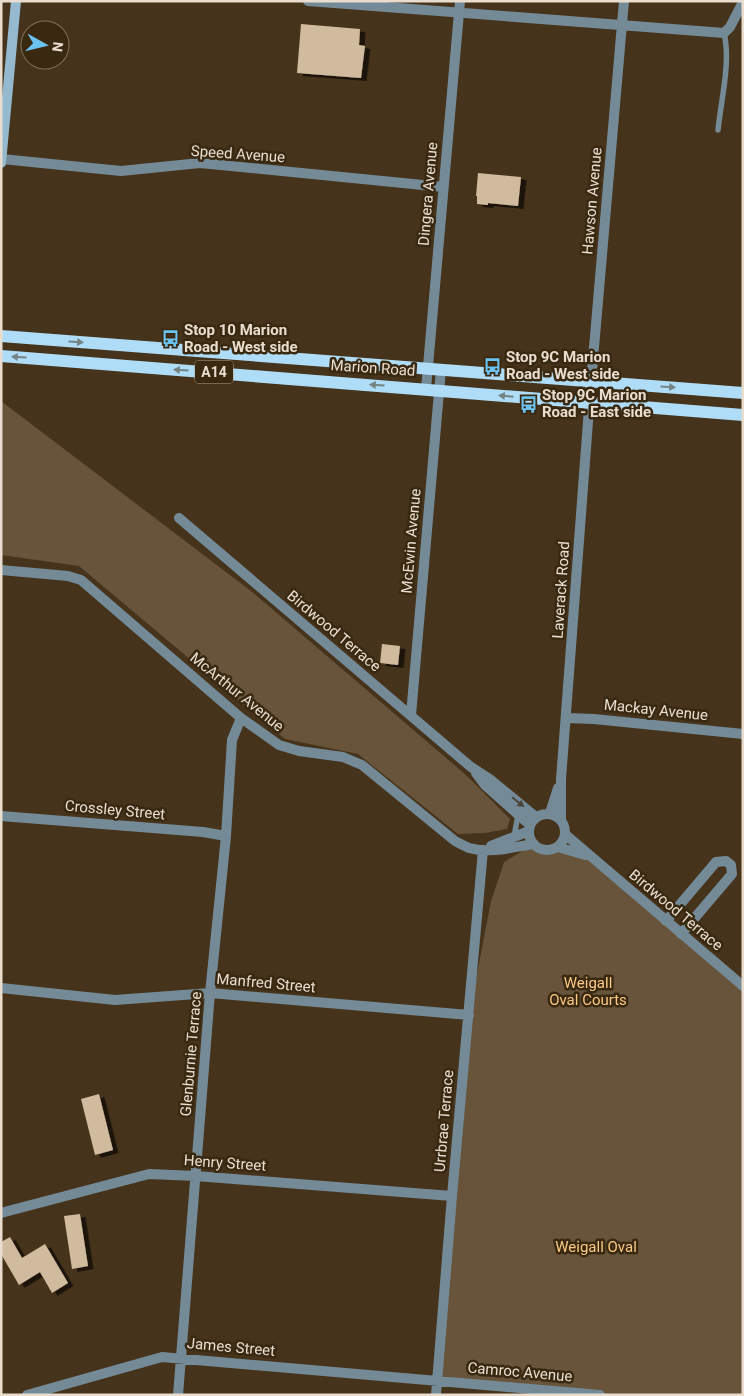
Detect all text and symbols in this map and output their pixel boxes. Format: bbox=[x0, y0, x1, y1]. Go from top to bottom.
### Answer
north arrow bbox=[20, 20, 70, 70]
text: N bbox=[49, 41, 66, 53]
street label: Dingera Avenue bbox=[415, 141, 441, 247]
street label: Speed Avenue bbox=[190, 142, 286, 166]
street label: Hawson Avenue bbox=[578, 147, 606, 255]
place label: Stop 10 Marion Road - West side bbox=[184, 321, 298, 356]
bus stop icon: Stop 10 Marion Road - West side bbox=[160, 329, 180, 349]
one-way arrow bbox=[69, 338, 85, 346]
place label: Stop 9C Marion Road - West side bbox=[506, 348, 620, 383]
one-way arrow bbox=[10, 353, 26, 361]
street label: Marion Road bbox=[330, 356, 416, 380]
bus stop icon: Stop 9C Marion Road - West side bbox=[482, 356, 502, 376]
road number: A14 bbox=[195, 361, 233, 384]
one-way arrow bbox=[172, 365, 188, 373]
one-way arrow bbox=[369, 381, 385, 389]
one-way arrow bbox=[660, 384, 676, 392]
place label: Stop 9C Marion Road - East side bbox=[542, 386, 651, 421]
one-way arrow bbox=[498, 392, 514, 400]
bus stop icon: Stop 9C Marion Road - East side bbox=[518, 394, 538, 414]
street label: McEwin Avenue bbox=[397, 488, 425, 594]
street label: Laverack Road bbox=[549, 541, 573, 639]
street label: Birdwood Terrace bbox=[284, 587, 385, 675]
street label: McArthur Avenue bbox=[186, 649, 288, 735]
street label: Mackay Avenue bbox=[603, 696, 709, 724]
one-way arrow bbox=[511, 796, 524, 807]
street label: Crossley Street bbox=[64, 797, 166, 823]
street label: Birdwood Terrace bbox=[626, 866, 727, 954]
street label: Manfred Street bbox=[216, 970, 316, 996]
park label: Weigall Oval Courts bbox=[549, 974, 627, 1009]
street label: Glenburnie Terrace bbox=[177, 991, 205, 1117]
street label: Urrbrae Terrace bbox=[431, 1069, 457, 1173]
street label: Henry Street bbox=[183, 1151, 267, 1175]
park label: Weigall Oval bbox=[555, 1238, 637, 1256]
street label: James Street bbox=[186, 1334, 276, 1360]
street label: Camroc Avenue bbox=[467, 1358, 573, 1386]

